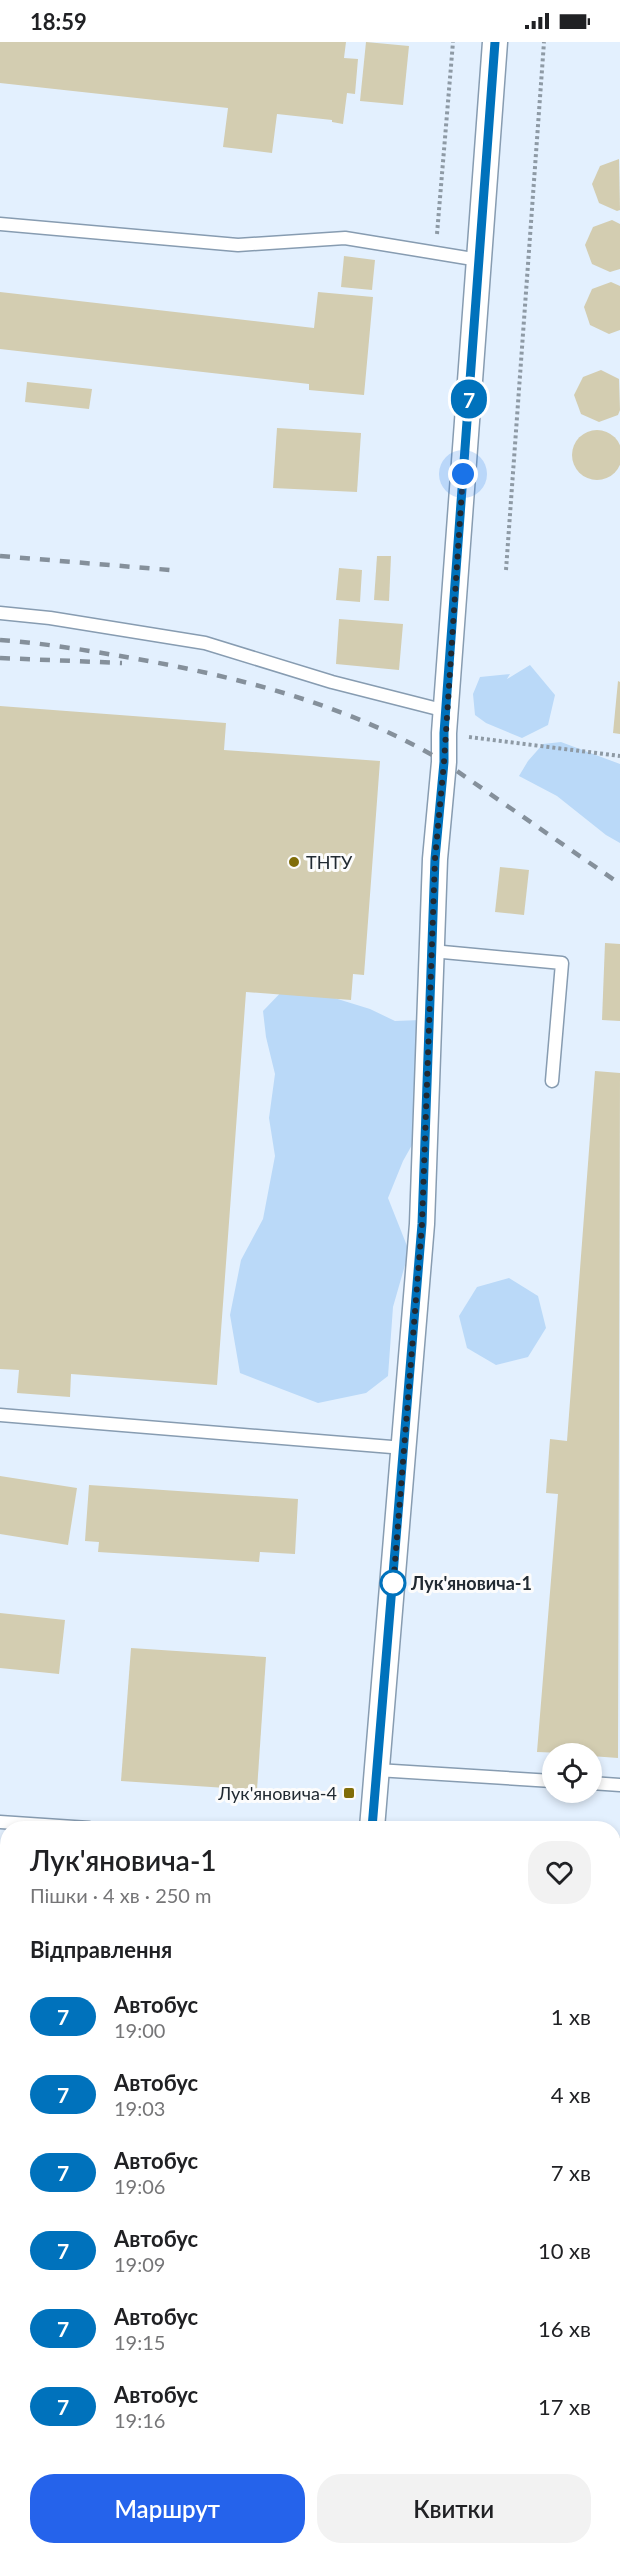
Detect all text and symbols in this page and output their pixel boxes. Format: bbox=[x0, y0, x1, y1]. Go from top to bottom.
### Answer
text: 18:59 bbox=[30, 8, 87, 35]
line badge: 7 bbox=[450, 380, 488, 418]
text: 7 bbox=[463, 387, 475, 412]
your location bbox=[448, 459, 478, 489]
place label: ТНТУ bbox=[306, 851, 353, 873]
marker: ТНТУ bbox=[287, 855, 301, 869]
marker: Лук'яновича-1 bbox=[380, 1570, 406, 1596]
place label: Лук'яновича-1 bbox=[410, 1572, 532, 1594]
map controls bbox=[542, 1743, 602, 1803]
button: locate bbox=[542, 1743, 602, 1803]
place label: Лук'яновича-4 bbox=[217, 1782, 337, 1804]
marker: Лук'яновича-4 bbox=[342, 1786, 356, 1800]
button: heart bbox=[528, 1841, 591, 1904]
text: Лук'яновича-1 bbox=[30, 1843, 217, 1877]
text: Пішки · 4 хв · 250 m bbox=[30, 1883, 212, 1907]
text: Відправлення bbox=[30, 1936, 172, 1963]
text: Автобус bbox=[114, 1991, 198, 2018]
text: 1 хв bbox=[551, 2003, 591, 2030]
text: 7 bbox=[57, 2004, 69, 2029]
text: 19:00 bbox=[114, 2018, 165, 2042]
text: Автобус bbox=[114, 2069, 198, 2096]
text: 4 хв bbox=[551, 2081, 591, 2108]
text: 7 bbox=[57, 2082, 69, 2107]
text: 19:03 bbox=[114, 2096, 165, 2120]
text: Автобус bbox=[114, 2147, 198, 2174]
text: 7 хв bbox=[551, 2159, 591, 2186]
text: 7 bbox=[57, 2160, 69, 2185]
text: 19:06 bbox=[114, 2174, 165, 2198]
text: Автобус bbox=[114, 2225, 198, 2252]
text: 10 хв bbox=[538, 2237, 591, 2264]
text: 7 bbox=[57, 2238, 69, 2263]
text: 19:09 bbox=[114, 2252, 165, 2276]
text: Автобус bbox=[114, 2303, 198, 2330]
text: 16 хв bbox=[538, 2315, 591, 2342]
text: 7 bbox=[57, 2316, 69, 2341]
text: 19:15 bbox=[114, 2330, 165, 2354]
text: Автобус bbox=[114, 2381, 198, 2408]
text: 17 хв bbox=[538, 2393, 591, 2420]
text: 7 bbox=[57, 2394, 69, 2419]
text: 19:16 bbox=[114, 2408, 165, 2432]
button: Маршрут bbox=[30, 2474, 305, 2543]
button: Квитки bbox=[317, 2474, 591, 2543]

